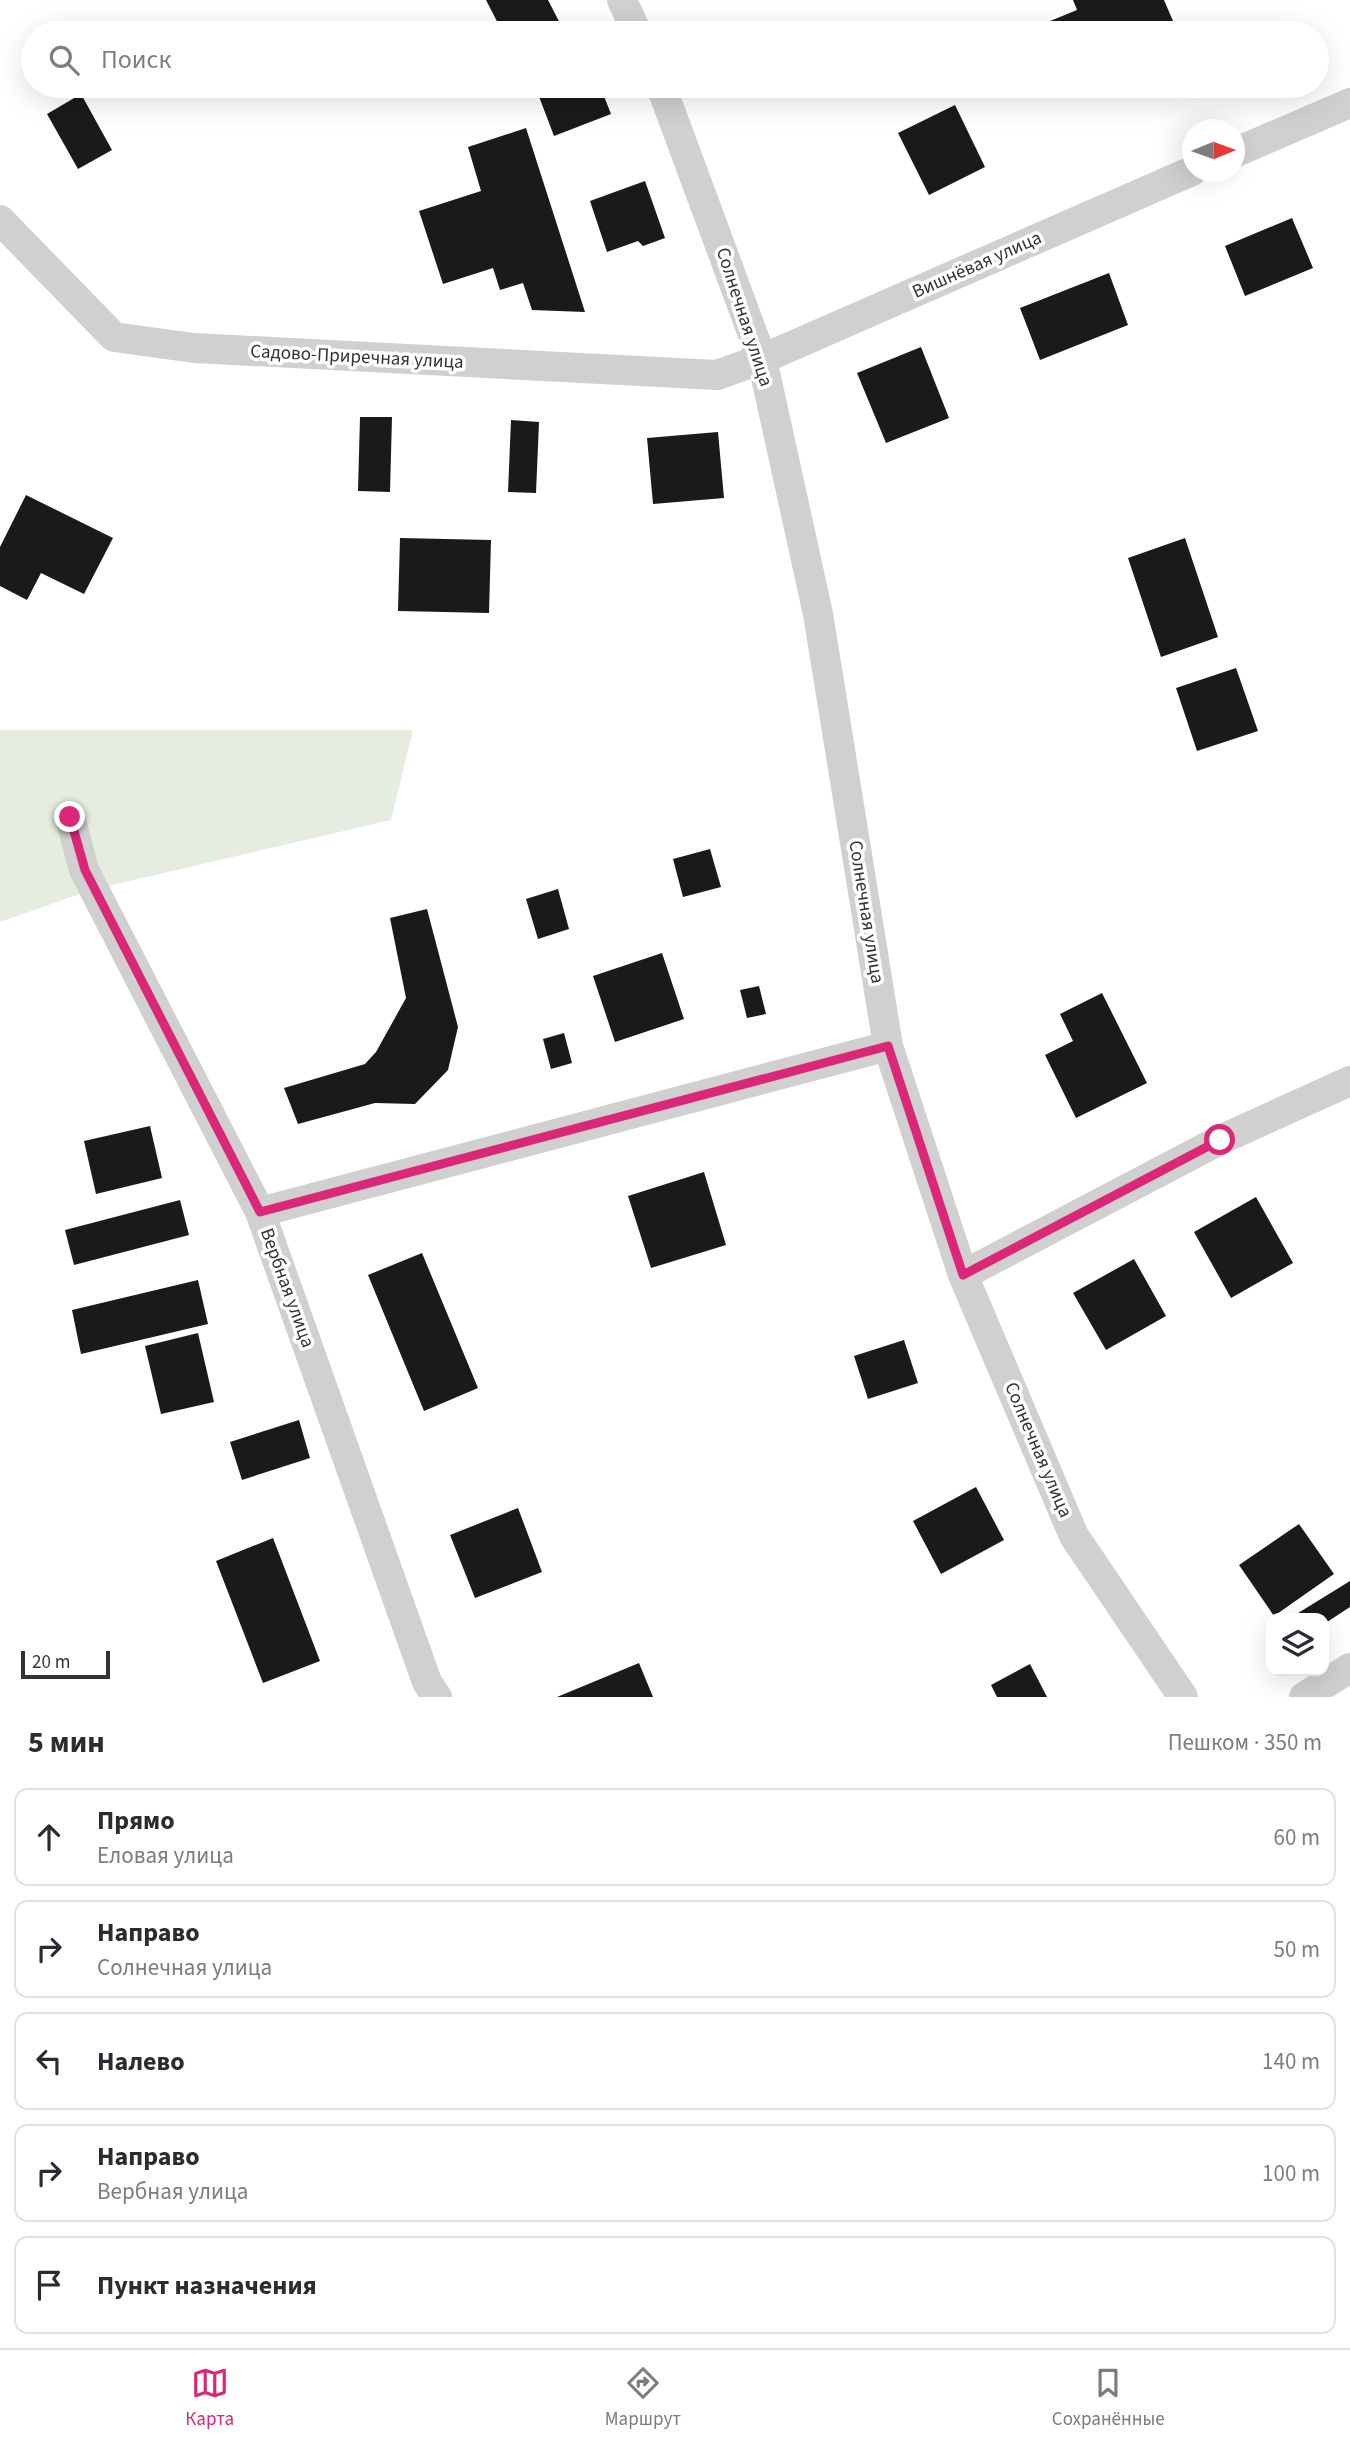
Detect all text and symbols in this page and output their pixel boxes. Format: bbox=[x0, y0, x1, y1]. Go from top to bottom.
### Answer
search box bbox=[21, 21, 1329, 98]
icon: search bbox=[45, 41, 83, 79]
text: Поиск bbox=[101, 41, 171, 78]
north arrow bbox=[1182, 119, 1245, 182]
street label: Вишнёвая улица bbox=[908, 224, 1046, 306]
street label: Солнечная улица bbox=[709, 244, 779, 390]
street label: Садово-Приречная улица bbox=[250, 338, 464, 376]
route end bbox=[54, 801, 85, 832]
street label: Солнечная улица bbox=[841, 838, 891, 986]
route start bbox=[1204, 1124, 1235, 1155]
street label: Вербная улица bbox=[253, 1225, 321, 1351]
street label: Солнечная улица bbox=[997, 1378, 1079, 1522]
map controls bbox=[1266, 1613, 1329, 1676]
button: layers bbox=[1266, 1613, 1329, 1676]
scale bar bbox=[21, 1648, 110, 1680]
text: 20 m bbox=[32, 1649, 70, 1676]
text: 5 мин bbox=[28, 1721, 105, 1764]
text: Пешком · 350 m bbox=[1168, 1726, 1322, 1759]
text: Прямо bbox=[97, 1802, 175, 1839]
icon: ahead bbox=[30, 1818, 68, 1856]
text: 60 m bbox=[1273, 1821, 1320, 1854]
text: Еловая улица bbox=[97, 1839, 234, 1872]
text: Направо bbox=[97, 1914, 200, 1951]
icon: right bbox=[30, 1930, 68, 1968]
text: 50 m bbox=[1273, 1933, 1320, 1966]
text: Солнечная улица bbox=[97, 1951, 272, 1984]
icon: left bbox=[30, 2042, 68, 2080]
text: Налево bbox=[97, 2043, 185, 2080]
text: 140 m bbox=[1262, 2045, 1320, 2078]
text: Направо bbox=[97, 2138, 200, 2175]
icon: right bbox=[30, 2154, 68, 2192]
text: 100 m bbox=[1262, 2157, 1320, 2190]
text: Вербная улица bbox=[97, 2175, 248, 2208]
icon: arrive bbox=[30, 2266, 68, 2304]
text: Пункт назначения bbox=[97, 2267, 317, 2304]
tab: Карта bbox=[185, 2364, 234, 2433]
tab: Маршрут bbox=[605, 2364, 681, 2433]
tab: Сохранённые bbox=[1052, 2364, 1165, 2433]

